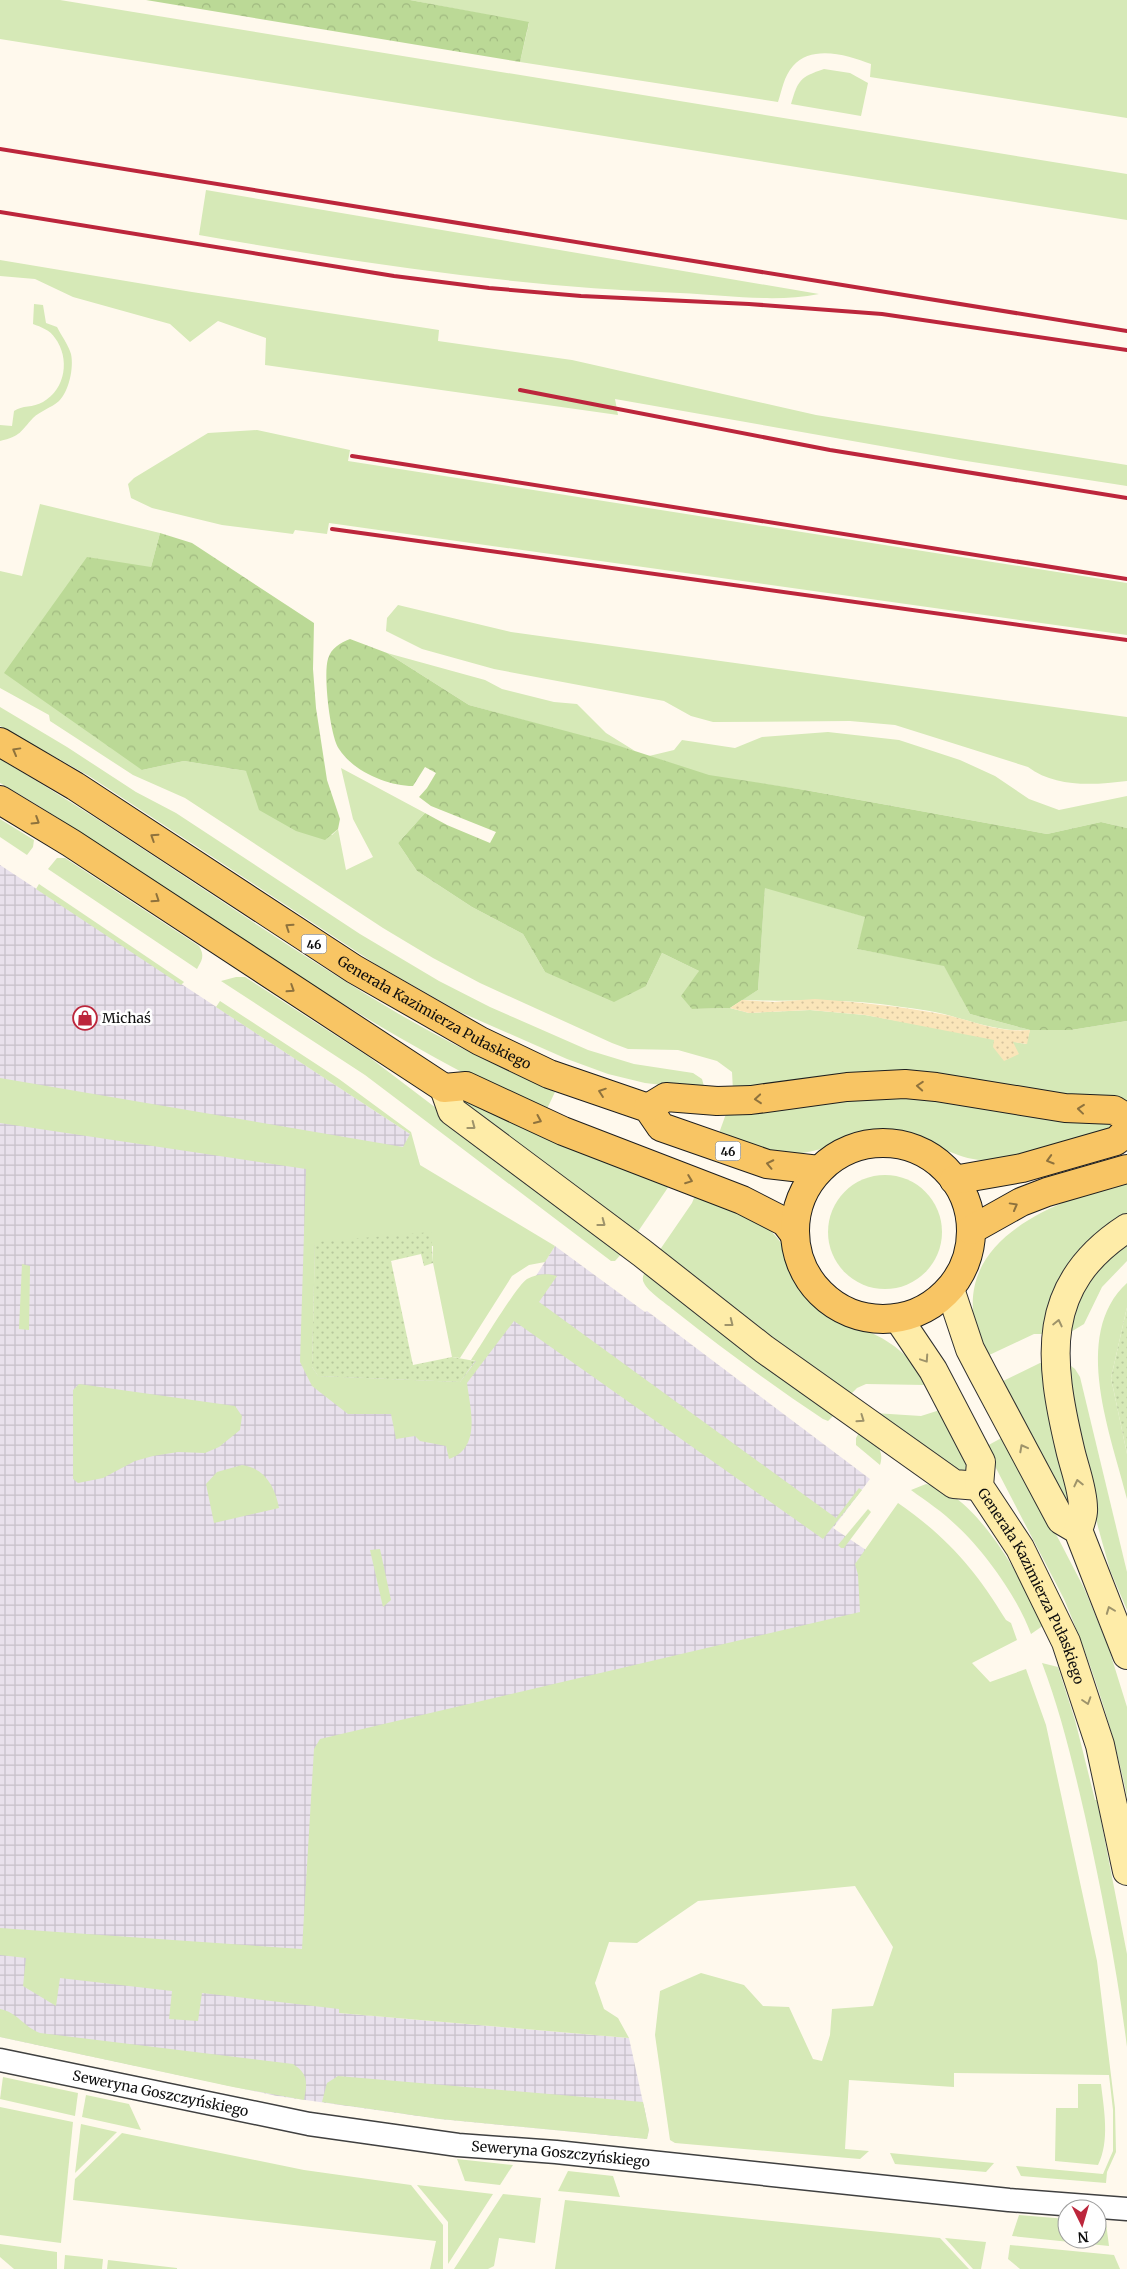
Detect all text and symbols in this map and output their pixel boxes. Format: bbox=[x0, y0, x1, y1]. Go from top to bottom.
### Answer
one-way arrow bbox=[12, 747, 21, 757]
one-way arrow bbox=[30, 815, 40, 824]
one-way arrow bbox=[150, 833, 159, 843]
one-way arrow bbox=[150, 893, 159, 903]
one-way arrow bbox=[285, 924, 295, 933]
road number: 46 bbox=[302, 934, 326, 954]
street label: Generała Kazimierza Pułaskiego bbox=[334, 952, 534, 1073]
one-way arrow bbox=[286, 982, 295, 992]
shop icon: Michaś bbox=[72, 1005, 98, 1031]
place label: Michaś bbox=[102, 1009, 151, 1027]
one-way arrow bbox=[916, 1080, 924, 1091]
one-way arrow bbox=[598, 1088, 607, 1098]
one-way arrow bbox=[754, 1093, 762, 1104]
one-way arrow bbox=[1076, 1104, 1084, 1115]
one-way arrow bbox=[533, 1114, 542, 1125]
one-way arrow bbox=[466, 1120, 475, 1128]
road number: 46 bbox=[716, 1142, 740, 1160]
one-way arrow bbox=[1046, 1154, 1054, 1164]
one-way arrow bbox=[766, 1159, 775, 1170]
one-way arrow bbox=[684, 1174, 693, 1184]
one-way arrow bbox=[1008, 1203, 1017, 1213]
one-way arrow bbox=[596, 1217, 606, 1226]
one-way arrow bbox=[724, 1317, 734, 1326]
one-way arrow bbox=[1052, 1319, 1063, 1328]
one-way arrow bbox=[919, 1353, 928, 1362]
one-way arrow bbox=[856, 1413, 865, 1422]
one-way arrow bbox=[1019, 1444, 1029, 1453]
one-way arrow bbox=[1073, 1478, 1084, 1487]
street label: Generała Kazimierza Pułaskiego bbox=[974, 1484, 1088, 1686]
one-way arrow bbox=[1106, 1606, 1116, 1614]
one-way arrow bbox=[1081, 1697, 1091, 1705]
street label: Seweryna Goszczyńskiego bbox=[71, 2066, 250, 2120]
street label: Seweryna Goszczyńskiego bbox=[471, 2137, 651, 2171]
north arrow bbox=[1057, 2199, 1107, 2249]
text: N bbox=[1077, 2228, 1089, 2246]

